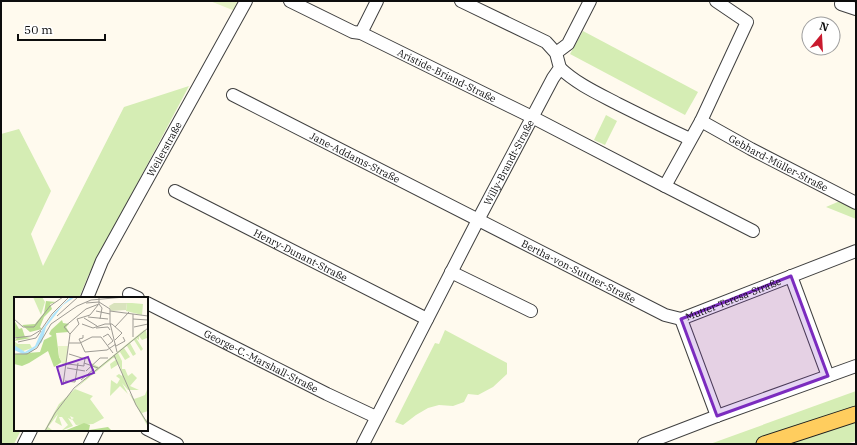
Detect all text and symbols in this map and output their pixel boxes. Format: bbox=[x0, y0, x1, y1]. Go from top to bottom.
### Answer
scale bar bbox=[18, 16, 105, 42]
north arrow bbox=[801, 16, 841, 56]
text: N bbox=[818, 18, 831, 35]
text: 50 m bbox=[24, 22, 53, 37]
street label: Aristide-Briand-Straße bbox=[395, 46, 498, 105]
street label: Willy-Brandt-Straße bbox=[481, 117, 537, 208]
street label: Weilerstraße bbox=[144, 120, 185, 179]
street label: Jane-Addams-Straße bbox=[308, 129, 402, 186]
street label: Gebhard-Müller-Straße bbox=[726, 132, 830, 194]
street label: Henry-Dunant-Straße bbox=[252, 226, 349, 284]
street label: Bertha-von-Suttner-Straße bbox=[519, 237, 638, 306]
street label: Mutter-Teresa-Straße bbox=[684, 275, 783, 324]
inset map bbox=[14, 297, 148, 431]
street label: George-C.-Marshall-Straße bbox=[202, 327, 320, 396]

